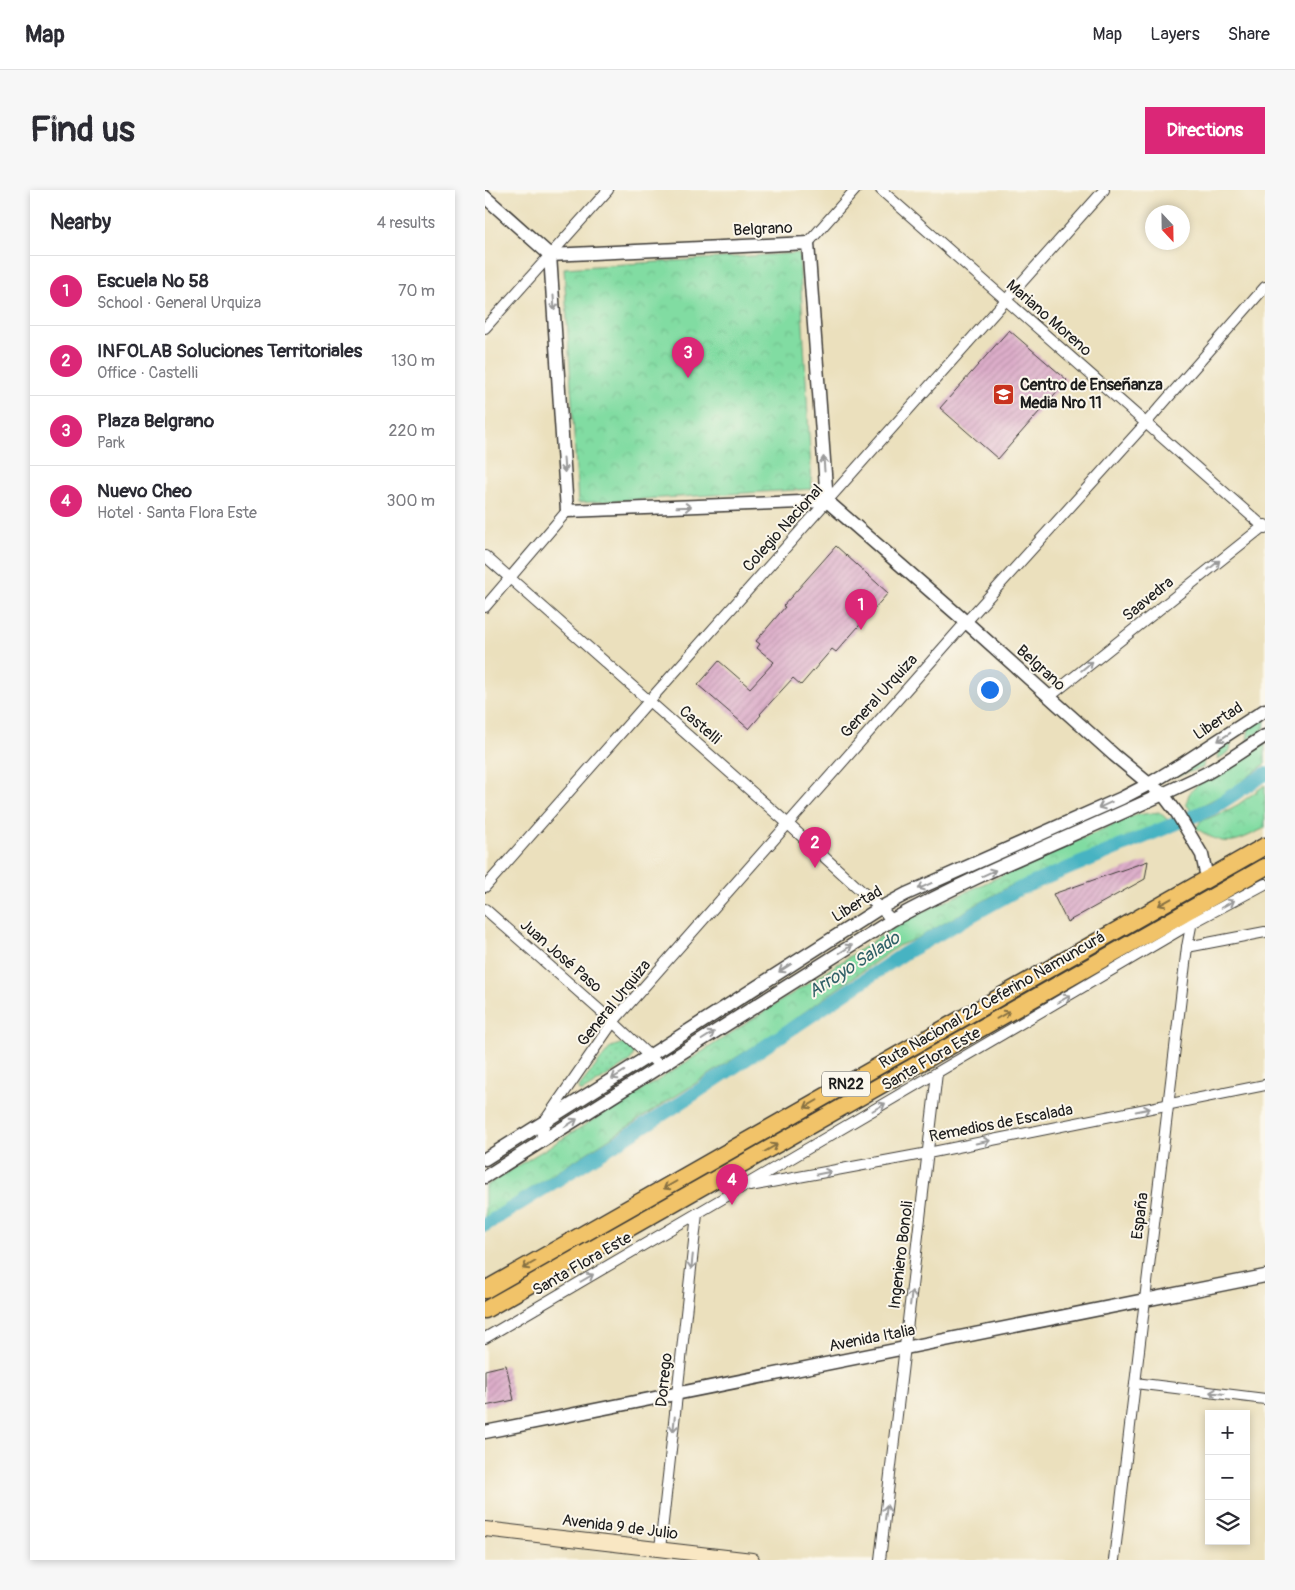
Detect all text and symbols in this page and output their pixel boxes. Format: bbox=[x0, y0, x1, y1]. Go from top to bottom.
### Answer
text: Map bbox=[25, 20, 65, 49]
text: Map bbox=[1093, 23, 1122, 46]
text: Layers bbox=[1150, 23, 1200, 46]
text: Share bbox=[1228, 23, 1270, 46]
button: Directions bbox=[1145, 107, 1265, 154]
text: Find us bbox=[30, 108, 135, 152]
north arrow bbox=[1145, 205, 1190, 250]
text: Nearby bbox=[50, 209, 111, 236]
text: 4 results bbox=[377, 213, 435, 233]
street label: Belgrano bbox=[733, 217, 794, 241]
text: Escuela Nº 58 bbox=[97, 269, 208, 293]
street label: Mariano Moreno bbox=[1002, 275, 1096, 361]
text: 1 bbox=[63, 281, 69, 301]
text: 70 m bbox=[398, 281, 435, 301]
text: School · General Urquiza bbox=[97, 293, 261, 313]
one-way arrow bbox=[549, 295, 558, 311]
pin: 3 bbox=[672, 337, 704, 378]
text: INFOLAB Soluciones Territoriales bbox=[97, 339, 362, 363]
text: 2 bbox=[62, 351, 70, 371]
text: 130 m bbox=[391, 351, 435, 371]
text: Office · Castelli bbox=[97, 363, 198, 383]
place label: Centro de Enseñanza Media Nro 11 bbox=[1020, 375, 1163, 413]
school or university icon: Centro de Enseñanza Media Nro 11 bbox=[992, 382, 1016, 406]
text: Plaza Belgrano bbox=[97, 409, 214, 433]
text: 3 bbox=[62, 421, 70, 441]
text: 220 m bbox=[389, 421, 435, 441]
text: Park bbox=[97, 433, 125, 453]
one-way arrow bbox=[560, 457, 569, 473]
one-way arrow bbox=[819, 457, 829, 473]
text: Nuevo Cheo bbox=[97, 479, 192, 503]
street label: Colegio Nacional bbox=[738, 480, 828, 576]
text: 4 bbox=[61, 491, 71, 511]
text: 300 m bbox=[387, 491, 435, 511]
one-way arrow bbox=[675, 502, 691, 511]
text: Hotel · Santa Flora Este bbox=[97, 503, 257, 523]
one-way arrow bbox=[1208, 560, 1221, 571]
street label: Saavedra bbox=[1118, 572, 1178, 626]
pin: 1 bbox=[845, 589, 877, 630]
street label: Belgrano bbox=[1012, 641, 1070, 696]
street label: General Urquiza bbox=[836, 650, 922, 742]
one-way arrow bbox=[1080, 661, 1093, 672]
your location bbox=[977, 677, 1003, 703]
street label: Libertad bbox=[1189, 698, 1247, 744]
street label: Castelli bbox=[675, 701, 725, 749]
one-way arrow bbox=[1217, 731, 1231, 742]
one-way arrow bbox=[1098, 801, 1113, 811]
pin: 2 bbox=[799, 827, 831, 868]
one-way arrow bbox=[981, 867, 996, 877]
street label: Libertad bbox=[828, 881, 886, 927]
one-way arrow bbox=[918, 881, 933, 891]
one-way arrow bbox=[1158, 897, 1172, 907]
one-way arrow bbox=[1220, 899, 1235, 909]
street label: Juan José Paso bbox=[516, 915, 606, 997]
water label: Arroyo Salado bbox=[804, 926, 905, 1003]
street label: Ruta Nacional 22 Ceferino Namuncurá bbox=[876, 927, 1108, 1073]
one-way arrow bbox=[838, 944, 852, 954]
street label: General Urquiza bbox=[573, 956, 655, 1050]
one-way arrow bbox=[778, 963, 792, 974]
one-way arrow bbox=[1056, 993, 1070, 1003]
one-way arrow bbox=[995, 1010, 1010, 1019]
street label: Santa Flora Este bbox=[878, 1023, 984, 1095]
one-way arrow bbox=[700, 1030, 714, 1040]
one-way arrow bbox=[612, 1070, 626, 1080]
road number: RN22 bbox=[822, 1072, 870, 1096]
street label: Remedios de Escalada bbox=[927, 1099, 1075, 1147]
one-way arrow bbox=[804, 1100, 819, 1109]
one-way arrow bbox=[871, 1102, 885, 1112]
one-way arrow bbox=[1134, 1105, 1150, 1115]
one-way arrow bbox=[563, 1117, 577, 1127]
one-way arrow bbox=[975, 1137, 991, 1146]
one-way arrow bbox=[763, 1142, 777, 1152]
pin: 4 bbox=[716, 1164, 748, 1205]
one-way arrow bbox=[815, 1167, 831, 1177]
one-way arrow bbox=[663, 1180, 677, 1190]
street label: España bbox=[1127, 1191, 1153, 1241]
street label: Ingeniero Bonoli bbox=[884, 1200, 918, 1310]
street label: Santa Flora Este bbox=[529, 1228, 635, 1300]
one-way arrow bbox=[687, 1254, 697, 1270]
one-way arrow bbox=[522, 1261, 536, 1271]
one-way arrow bbox=[580, 1273, 594, 1283]
one-way arrow bbox=[906, 1290, 916, 1306]
street label: Avenida Italia bbox=[827, 1320, 917, 1356]
street label: Dorrego bbox=[651, 1352, 677, 1408]
one-way arrow bbox=[1209, 1388, 1225, 1398]
map controls bbox=[1205, 1410, 1250, 1545]
button: + bbox=[1205, 1410, 1250, 1455]
one-way arrow bbox=[669, 1416, 679, 1432]
button: − bbox=[1205, 1455, 1250, 1500]
button: layers bbox=[1205, 1500, 1250, 1545]
one-way arrow bbox=[881, 1504, 891, 1520]
street label: Avenida 9 de Julio bbox=[561, 1510, 680, 1544]

